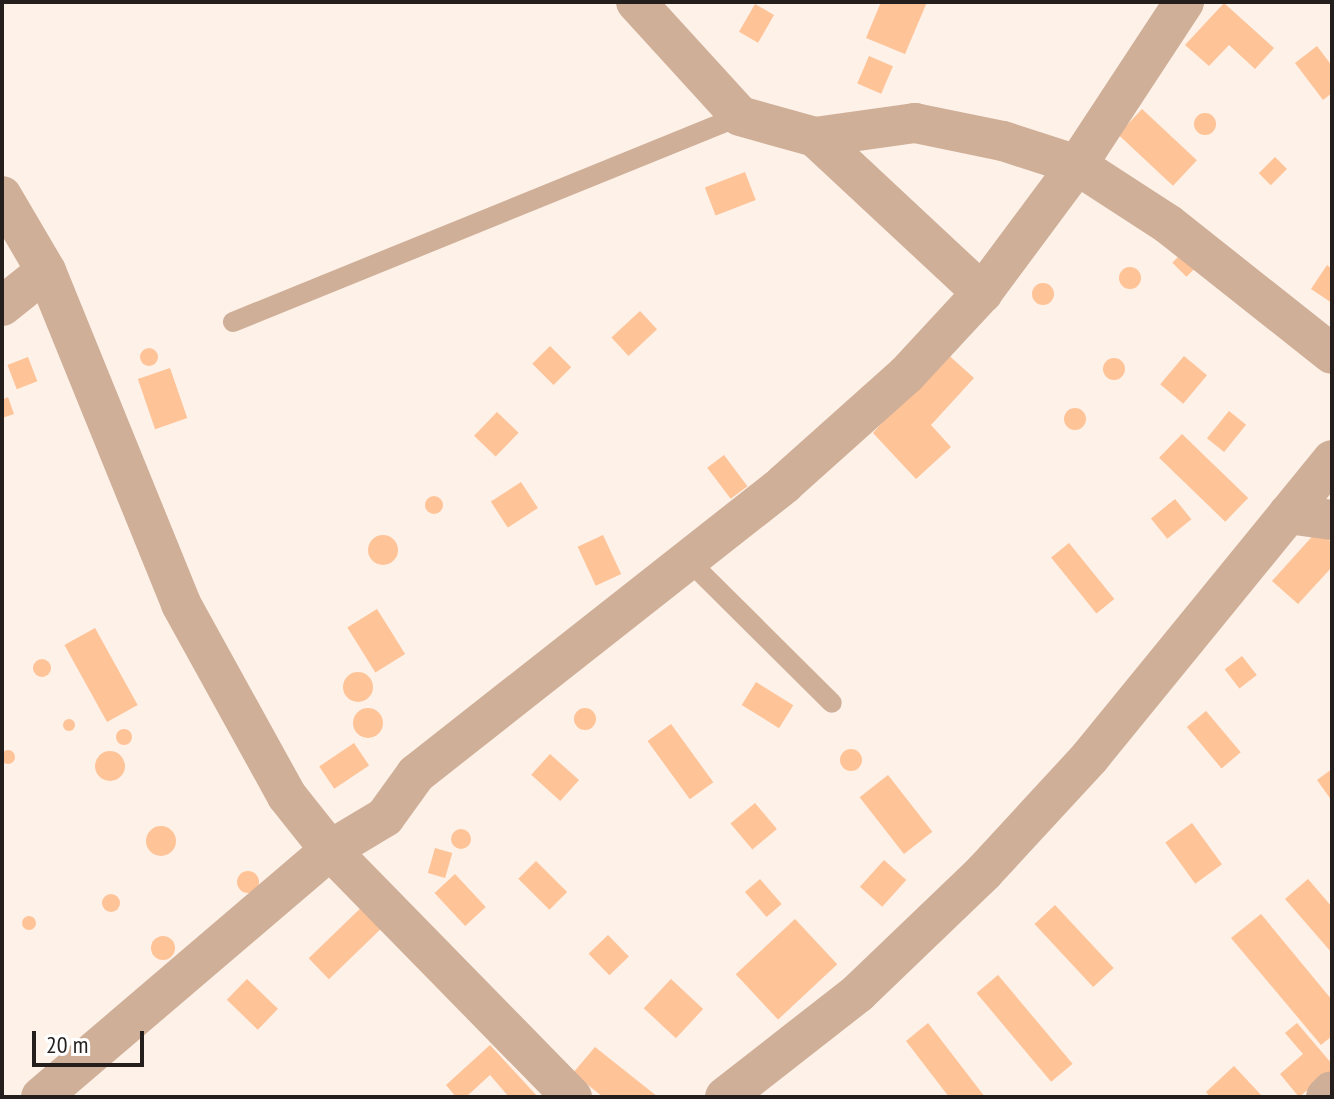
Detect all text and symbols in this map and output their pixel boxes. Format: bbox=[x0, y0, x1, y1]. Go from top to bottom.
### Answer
scale bar bbox=[36, 1015, 148, 1065]
text: 20 m bbox=[46, 1029, 88, 1060]

